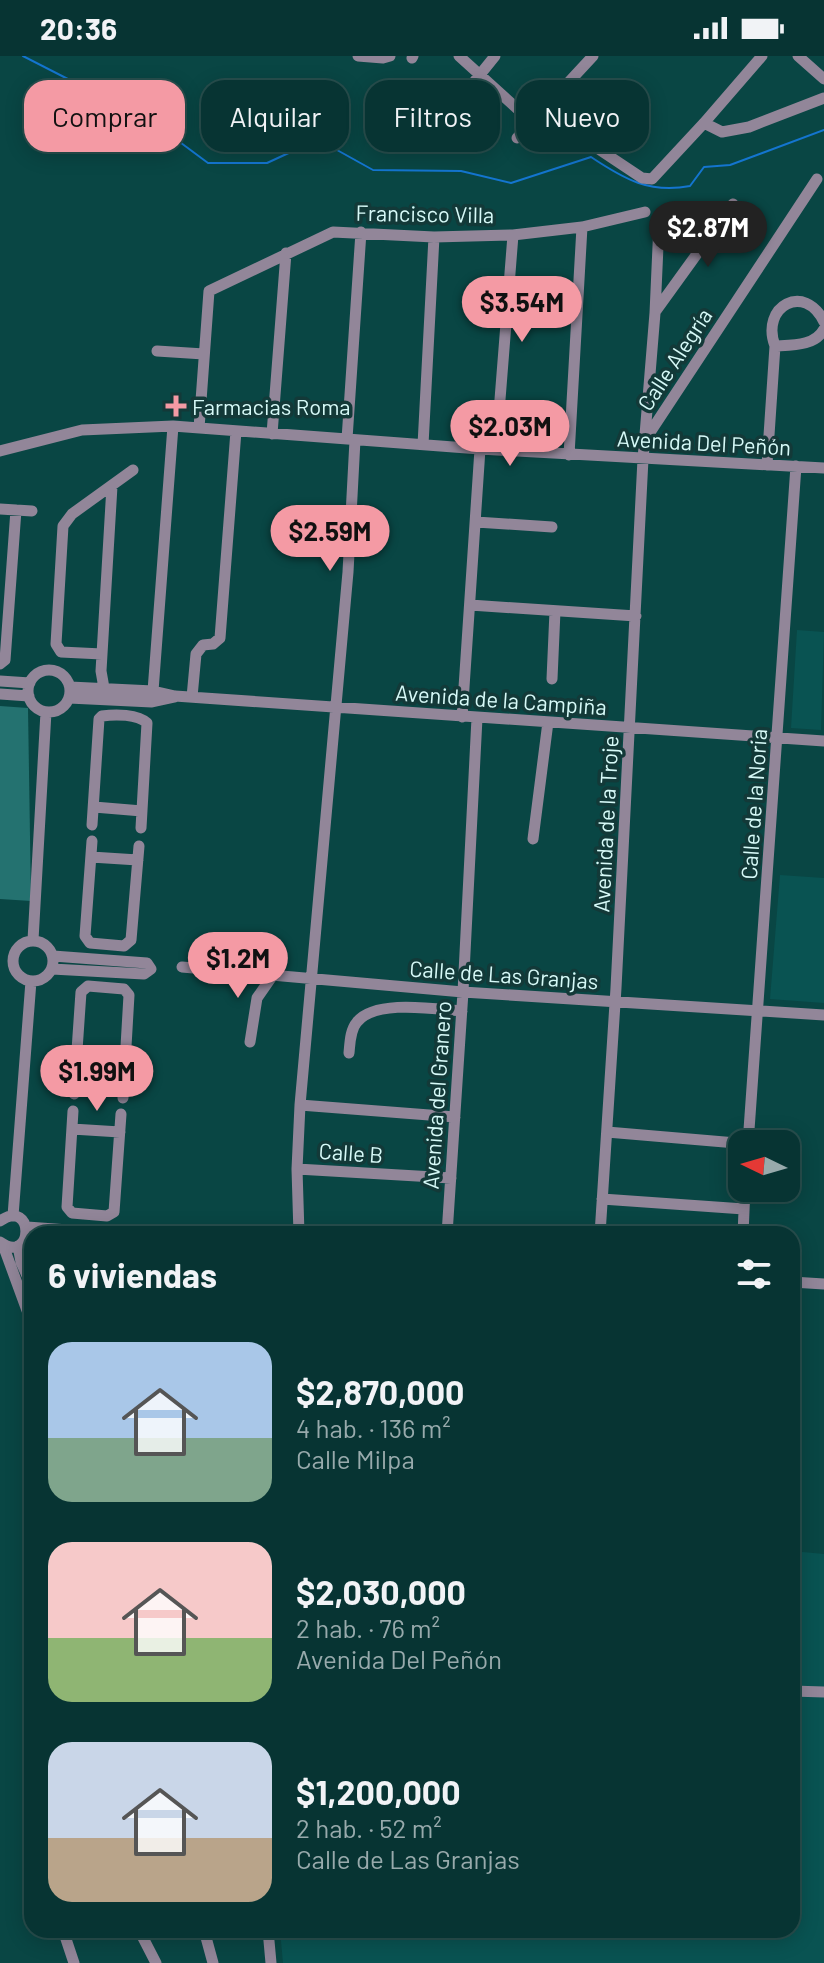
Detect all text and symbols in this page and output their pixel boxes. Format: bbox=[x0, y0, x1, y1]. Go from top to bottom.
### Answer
text: 20:36 bbox=[40, 10, 117, 46]
chip: Comprar bbox=[24, 80, 185, 152]
chip: Alquilar bbox=[201, 80, 349, 152]
chip: Filtros bbox=[365, 80, 500, 152]
chip: Nuevo bbox=[516, 80, 649, 152]
street label: Francisco Villa bbox=[356, 199, 494, 227]
pin: $2.87M bbox=[643, 201, 773, 269]
text: $2.87M bbox=[667, 211, 749, 242]
pin: $3.54M bbox=[457, 276, 587, 344]
text: $3.54M bbox=[480, 286, 564, 317]
street label: Calle Alegría bbox=[631, 303, 717, 415]
place label: Farmacias Roma bbox=[192, 393, 351, 419]
marker: Farmacias Roma bbox=[167, 397, 185, 415]
pin: $2.03M bbox=[445, 400, 575, 468]
text: $2.03M bbox=[468, 410, 552, 441]
street label: Avenida Del Peñón bbox=[616, 424, 792, 460]
pin: $2.59M bbox=[265, 505, 395, 573]
text: $2.59M bbox=[289, 515, 371, 546]
street label: Avenida de la Campiña bbox=[394, 679, 608, 719]
street label: Calle de la Noria bbox=[735, 728, 771, 880]
street label: Avenida de la Troje bbox=[587, 735, 623, 913]
pin: $1.2M bbox=[182, 932, 294, 1000]
text: $1.2M bbox=[206, 942, 270, 973]
street label: Calle de Las Granjas bbox=[409, 954, 599, 994]
street label: Avenida del Granero bbox=[416, 1000, 456, 1190]
pin: $1.99M bbox=[32, 1045, 162, 1113]
text: $1.99M bbox=[58, 1055, 136, 1086]
north arrow bbox=[728, 1130, 800, 1202]
map controls bbox=[728, 1130, 800, 1202]
street label: Calle B bbox=[318, 1137, 384, 1167]
icon: filters bbox=[732, 1252, 776, 1296]
text: 6 viviendas bbox=[48, 1254, 217, 1295]
text: $2,870,000 bbox=[296, 1371, 464, 1412]
icon: home bbox=[112, 1374, 208, 1470]
text: 4 hab. · 136 m² bbox=[296, 1412, 451, 1443]
text: Calle Milpa bbox=[296, 1443, 415, 1474]
text: $2,030,000 bbox=[296, 1571, 466, 1612]
icon: home bbox=[112, 1574, 208, 1670]
text: 2 hab. · 76 m² bbox=[296, 1612, 440, 1643]
text: Avenida Del Peñón bbox=[296, 1643, 502, 1674]
text: $1,200,000 bbox=[296, 1771, 461, 1812]
icon: home bbox=[112, 1774, 208, 1870]
text: 2 hab. · 52 m² bbox=[296, 1812, 442, 1843]
text: Calle de Las Granjas bbox=[296, 1843, 520, 1874]

